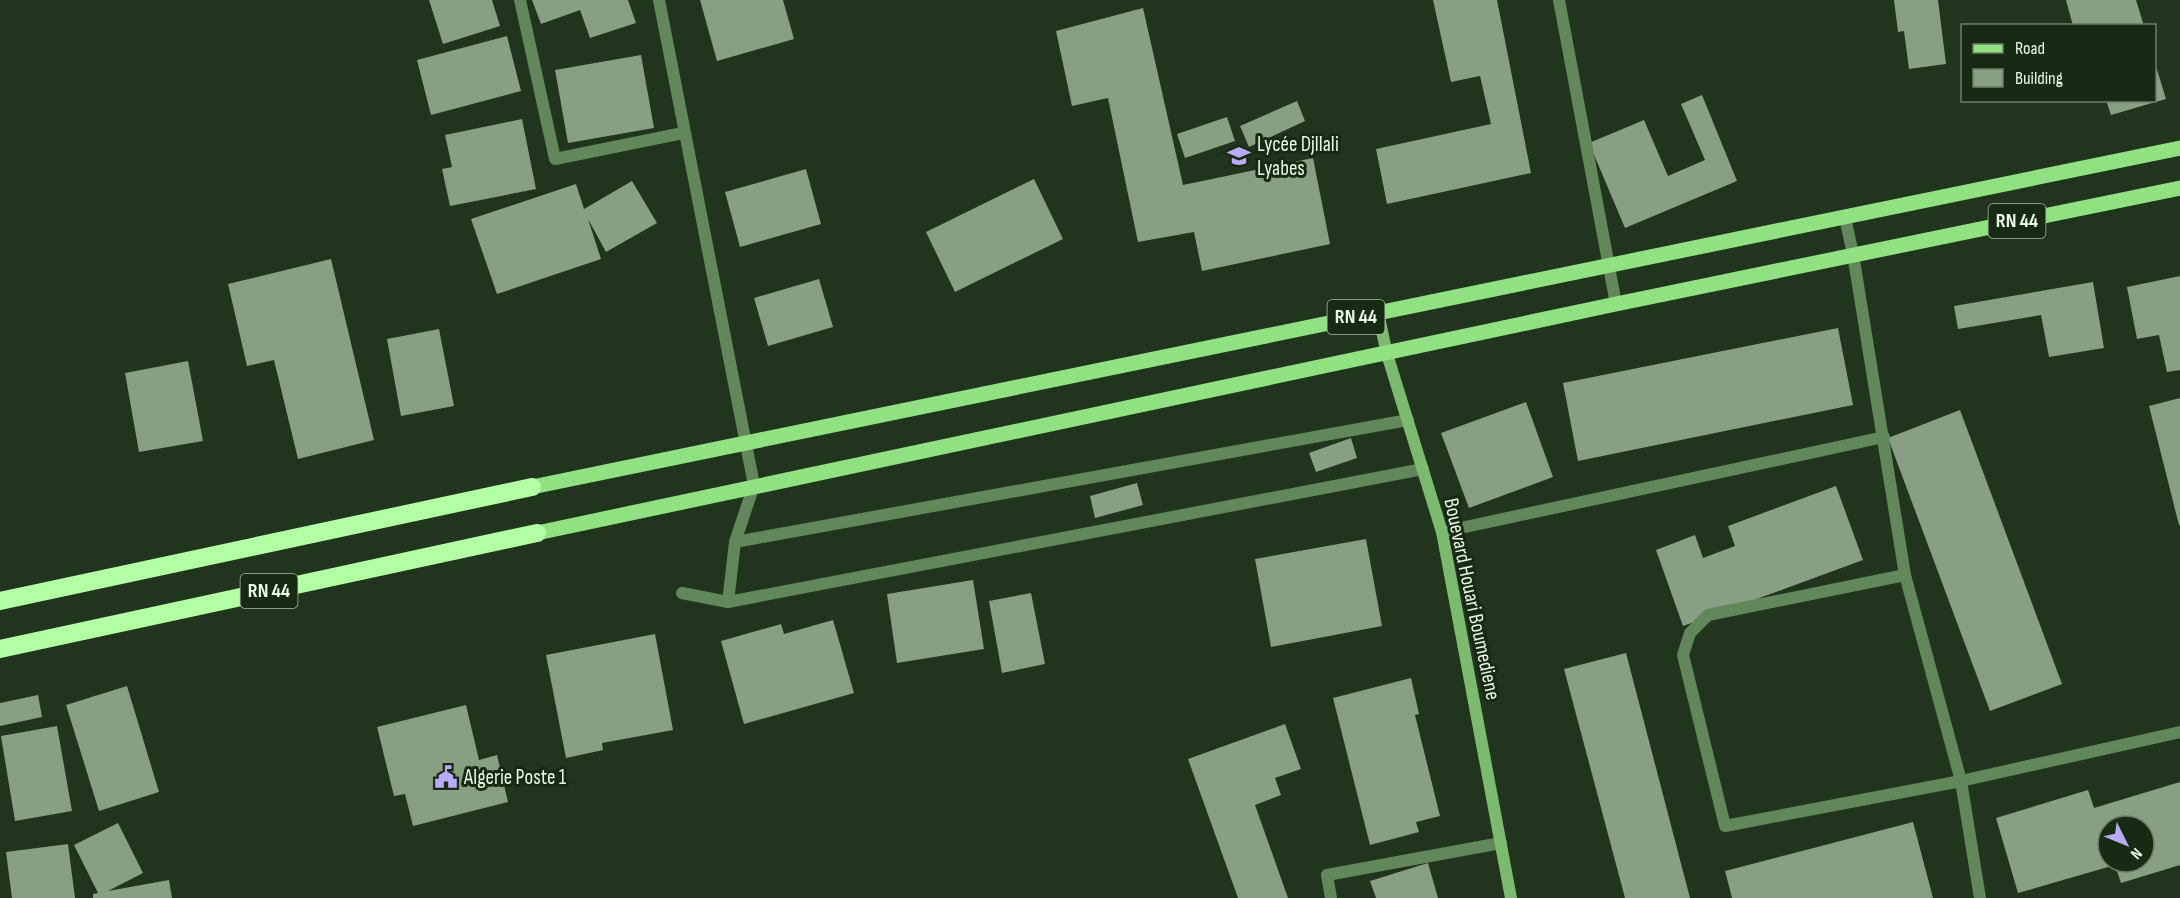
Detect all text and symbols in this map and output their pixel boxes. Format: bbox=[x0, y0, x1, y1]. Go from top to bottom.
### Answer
legend bbox=[1961, 24, 2156, 102]
text: Road bbox=[2015, 38, 2045, 59]
text: Building bbox=[2015, 68, 2063, 89]
place label: Lycée Djllali Lyabes bbox=[1257, 132, 1339, 181]
school or university icon: Lycée Djllali Lyabes bbox=[1226, 143, 1252, 169]
road number: RN 44 bbox=[1988, 204, 2046, 238]
road number: RN 44 bbox=[1328, 300, 1384, 334]
street label: Bouevard Houari Boumediene bbox=[1438, 496, 1506, 702]
road number: RN 44 bbox=[240, 574, 298, 608]
public building icon: Algerie Poste 1 bbox=[433, 764, 459, 790]
place label: Algerie Poste 1 bbox=[463, 765, 567, 790]
north arrow bbox=[2096, 814, 2156, 874]
text: N bbox=[2126, 844, 2146, 863]

